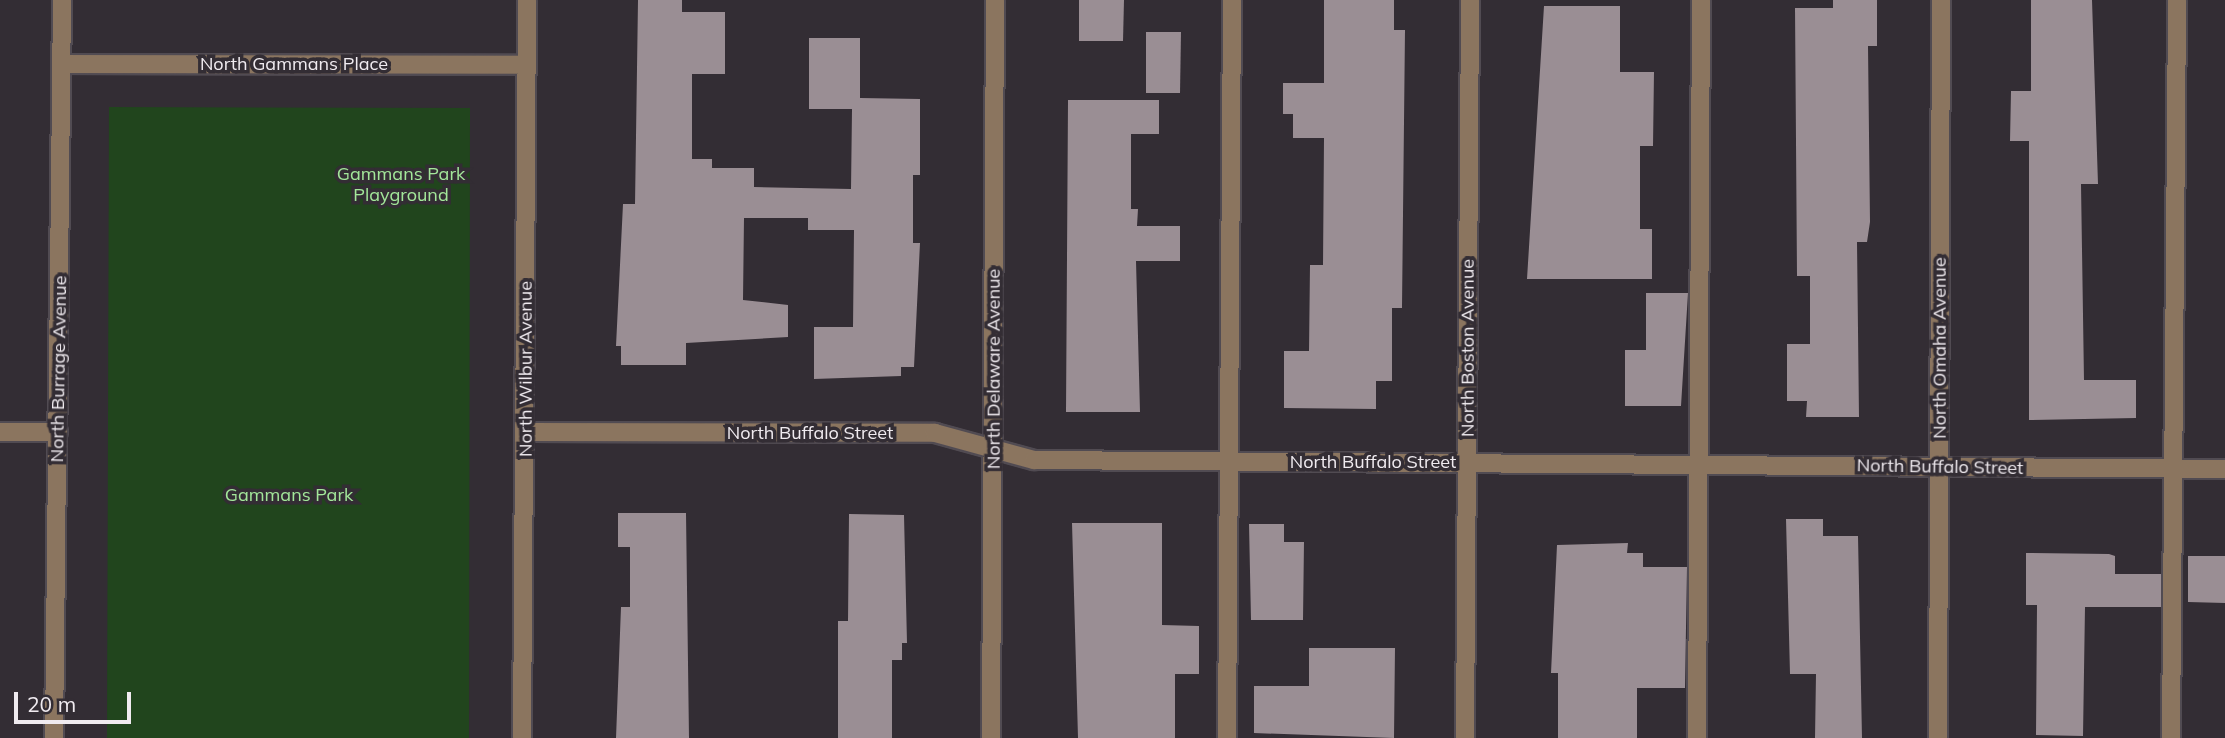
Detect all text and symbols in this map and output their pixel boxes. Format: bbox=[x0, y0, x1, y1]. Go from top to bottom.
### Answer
street label: North Gammans Place bbox=[200, 53, 388, 75]
park label: Gammans Park Playground bbox=[337, 164, 465, 206]
street label: North Omaha Avenue bbox=[1929, 257, 1951, 439]
street label: North Boston Avenue bbox=[1457, 259, 1479, 437]
street label: North Delaware Avenue bbox=[983, 269, 1005, 469]
street label: North Burrage Avenue bbox=[47, 275, 71, 463]
street label: North Wilbur Avenue bbox=[515, 281, 537, 457]
street label: North Buffalo Street bbox=[727, 422, 893, 444]
street label: North Buffalo Street bbox=[1290, 451, 1456, 473]
street label: North Buffalo Street bbox=[1857, 455, 2023, 479]
park label: Gammans Park bbox=[225, 484, 353, 506]
scale bar bbox=[18, 678, 135, 722]
text: 20 m bbox=[27, 691, 76, 717]

